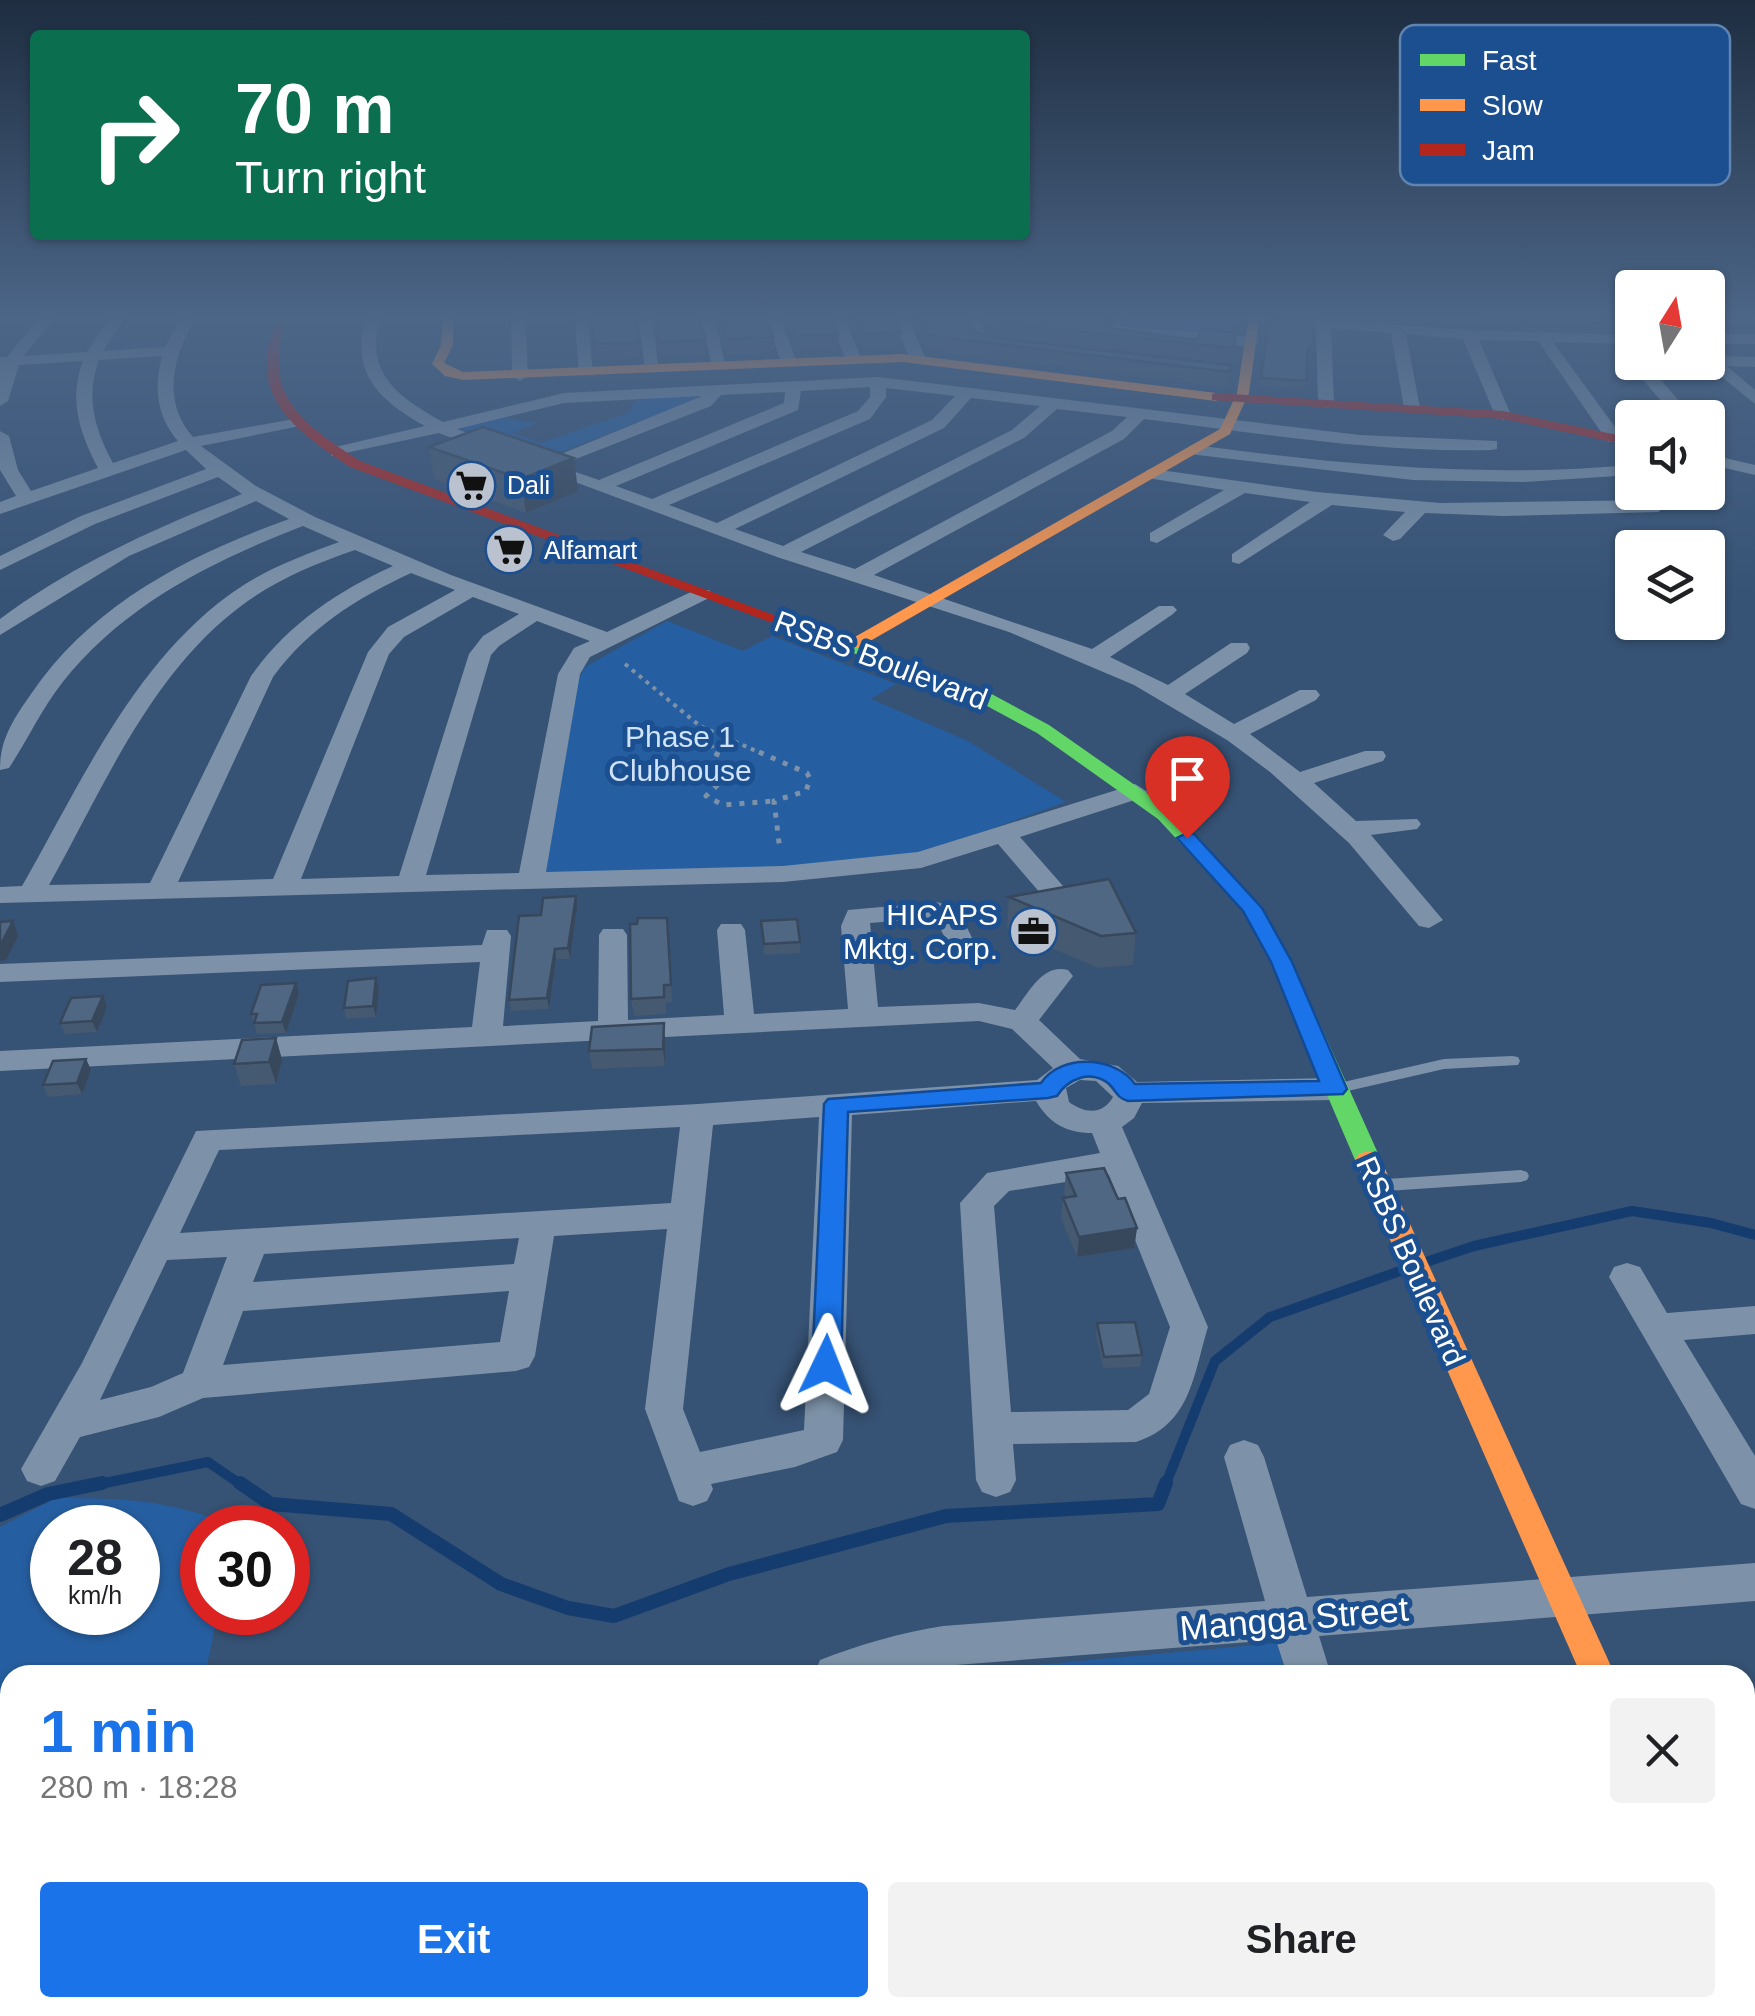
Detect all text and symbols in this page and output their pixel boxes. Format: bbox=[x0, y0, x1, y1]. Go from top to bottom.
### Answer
legend bbox=[1400, 25, 1730, 185]
text: Fast bbox=[1482, 45, 1537, 76]
icon: right bbox=[70, 70, 200, 200]
text: 70 m bbox=[235, 70, 395, 148]
text: Slow bbox=[1482, 90, 1543, 121]
text: Jam bbox=[1482, 135, 1535, 166]
text: Turn right bbox=[235, 152, 426, 203]
north arrow bbox=[1615, 270, 1725, 380]
map controls bbox=[1615, 270, 1725, 640]
button: sound bbox=[1615, 400, 1725, 510]
supermarket icon: Dali bbox=[446, 459, 498, 511]
place label: Dali bbox=[507, 471, 550, 499]
supermarket icon: Alfamart bbox=[483, 524, 535, 576]
button: layers bbox=[1615, 530, 1725, 640]
place label: Alfamart bbox=[544, 536, 637, 564]
street label: RSBS Boulevard bbox=[770, 604, 992, 716]
park label: Phase 1 Clubhouse bbox=[608, 720, 752, 787]
pin bbox=[1145, 736, 1230, 839]
icon: arrive bbox=[1160, 751, 1215, 806]
place label: HICAPS Mktg. Corp. bbox=[843, 898, 998, 965]
office icon: HICAPS Mktg. Corp. bbox=[1007, 905, 1059, 957]
street label: RSBS Boulevard bbox=[1350, 1151, 1472, 1371]
position arrow bbox=[774, 1313, 878, 1417]
speed limit sign: 30 bbox=[180, 1505, 310, 1635]
text: 28 bbox=[67, 1530, 123, 1586]
text: km/h bbox=[68, 1581, 122, 1609]
street label: Mangga Street bbox=[1178, 1589, 1410, 1647]
text: 1 min bbox=[40, 1698, 197, 1765]
button: close bbox=[1610, 1698, 1715, 1803]
text: 280 m · 18:28 bbox=[40, 1769, 237, 1805]
button: Exit bbox=[40, 1882, 868, 1997]
button: Share bbox=[888, 1882, 1715, 1997]

